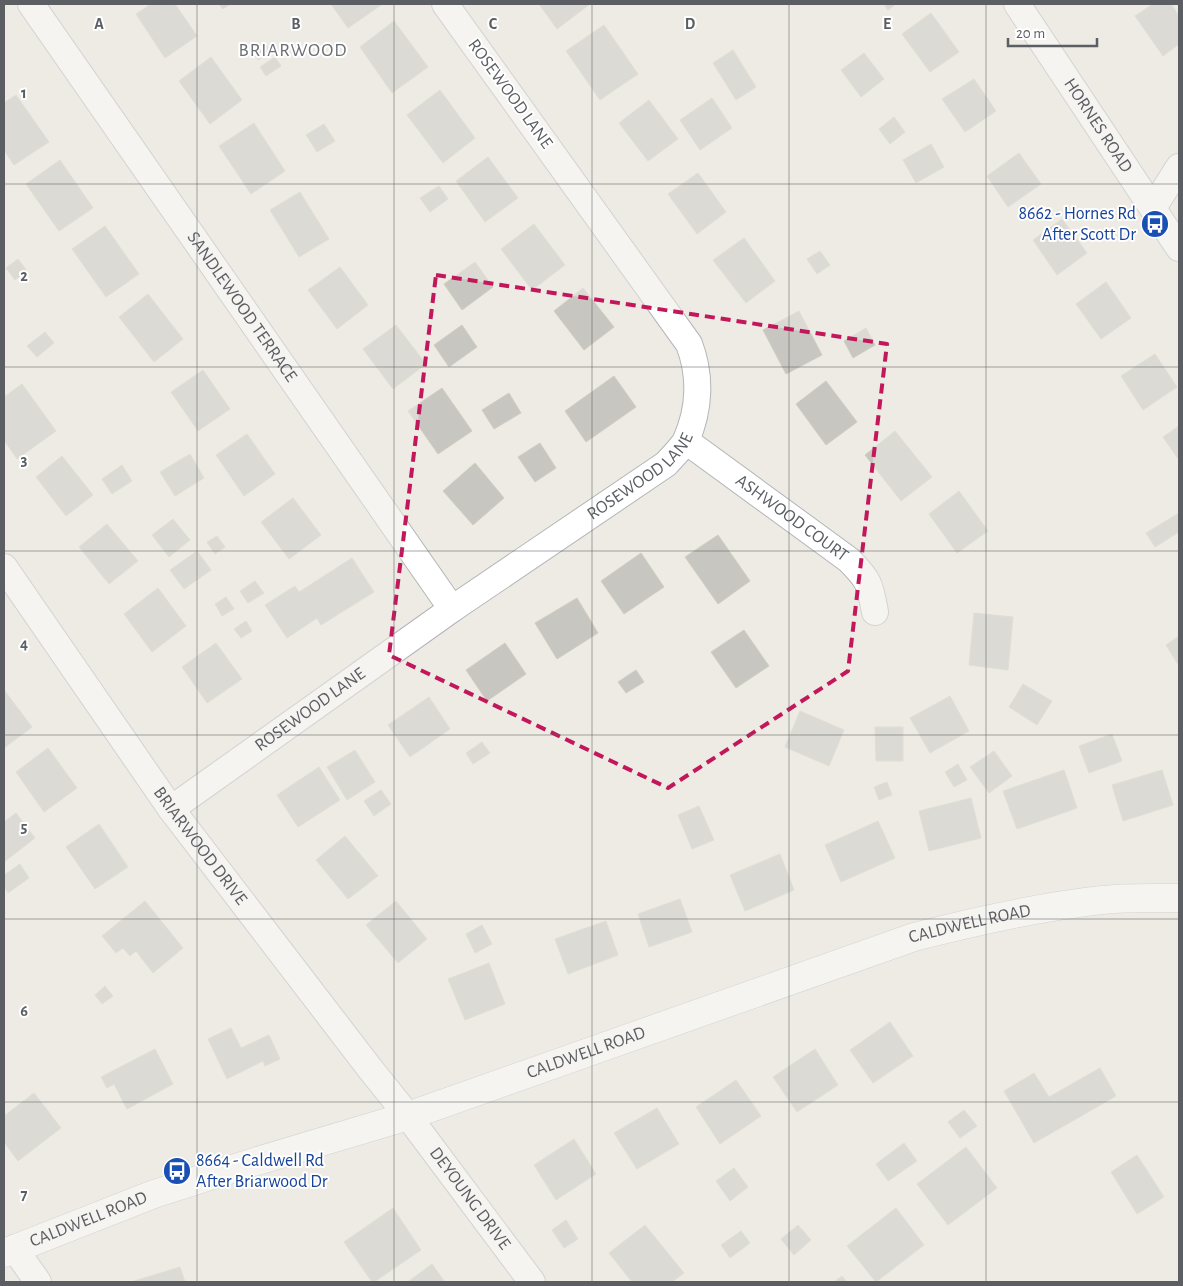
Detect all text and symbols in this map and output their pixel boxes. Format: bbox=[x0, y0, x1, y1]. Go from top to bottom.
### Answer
scale bar bbox=[1008, 15, 1097, 47]
text: A bbox=[94, 16, 104, 32]
text: B bbox=[291, 16, 301, 32]
text: C bbox=[489, 16, 498, 32]
text: D bbox=[685, 16, 696, 32]
text: E bbox=[883, 16, 891, 32]
text: 20 m bbox=[1016, 26, 1045, 41]
street label: ROSEWOOD LANE bbox=[464, 36, 556, 152]
district label: BRIARWOOD bbox=[239, 41, 348, 60]
street label: HORNES ROAD bbox=[1060, 75, 1135, 176]
text: 1 bbox=[21, 85, 27, 101]
place label: 8662 - Hornes Rd After Scott Dr bbox=[1019, 205, 1136, 244]
bus stop icon: 8662 - Hornes Rd After Scott Dr bbox=[1140, 209, 1170, 239]
street label: SANDLEWOOD TERRACE bbox=[184, 229, 300, 385]
text: 2 bbox=[20, 268, 28, 284]
street label: ROSEWOOD LANE bbox=[584, 430, 697, 523]
text: 3 bbox=[21, 452, 28, 468]
street label: ASHWOOD COURT bbox=[732, 471, 852, 565]
text: 4 bbox=[20, 636, 28, 652]
street label: ROSEWOOD LANE bbox=[252, 664, 369, 755]
street label: BRIARWOOD DRIVE bbox=[150, 784, 250, 909]
text: 5 bbox=[21, 819, 28, 835]
street label: CALDWELL ROAD bbox=[906, 902, 1032, 947]
text: 6 bbox=[20, 1003, 28, 1019]
street label: CALDWELL ROAD bbox=[525, 1024, 648, 1082]
street label: DEYOUNG DRIVE bbox=[426, 1144, 514, 1253]
place label: 8664 - Caldwell Rd After Briarwood Dr bbox=[196, 1152, 328, 1191]
bus stop icon: 8664 - Caldwell Rd After Briarwood Dr bbox=[162, 1156, 192, 1186]
text: 7 bbox=[21, 1187, 28, 1203]
street label: CALDWELL ROAD bbox=[27, 1189, 150, 1251]

